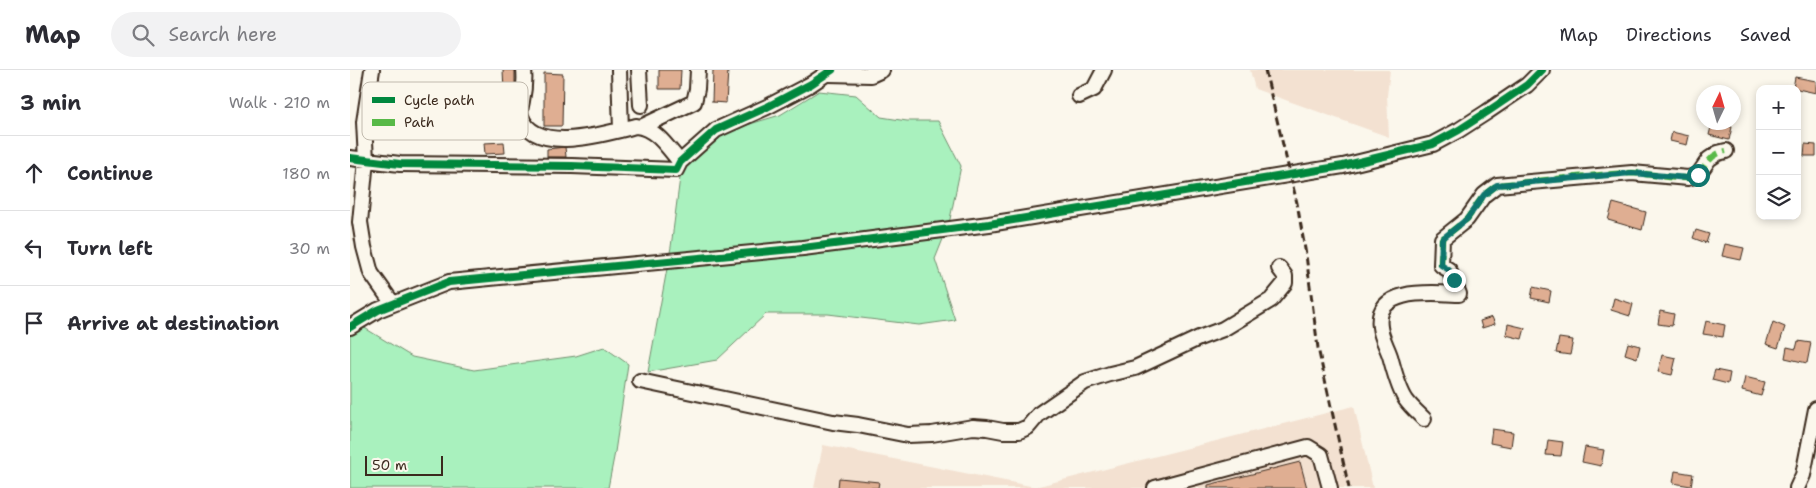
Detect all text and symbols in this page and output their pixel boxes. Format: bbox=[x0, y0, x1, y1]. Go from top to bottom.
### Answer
search box bbox=[111, 12, 461, 57]
text: Map bbox=[25, 19, 81, 51]
icon: search bbox=[129, 21, 157, 49]
text: Search here bbox=[169, 22, 277, 47]
text: Map bbox=[1560, 23, 1598, 47]
text: Directions bbox=[1626, 23, 1712, 47]
text: Saved bbox=[1740, 23, 1791, 47]
legend bbox=[362, 82, 528, 140]
north arrow bbox=[1696, 85, 1741, 130]
map controls bbox=[1756, 85, 1801, 220]
button: + bbox=[1756, 85, 1801, 130]
text: 3 min bbox=[20, 89, 81, 117]
text: Cycle path bbox=[404, 91, 475, 109]
text: Walk · 210 m bbox=[229, 92, 330, 113]
text: Path bbox=[404, 113, 435, 131]
button: − bbox=[1756, 130, 1801, 175]
icon: ahead bbox=[20, 159, 48, 187]
text: Continue bbox=[67, 161, 153, 186]
text: 180 m bbox=[282, 163, 330, 184]
route start bbox=[1687, 164, 1710, 187]
button: layers bbox=[1756, 175, 1801, 220]
icon: left bbox=[20, 234, 48, 262]
text: Turn left bbox=[67, 236, 153, 261]
text: 30 m bbox=[289, 238, 330, 259]
route end bbox=[1443, 269, 1466, 292]
icon: arrive bbox=[20, 309, 48, 337]
text: Arrive at destination bbox=[67, 311, 279, 336]
scale bar bbox=[365, 453, 442, 476]
text: 50 m bbox=[372, 456, 407, 474]

